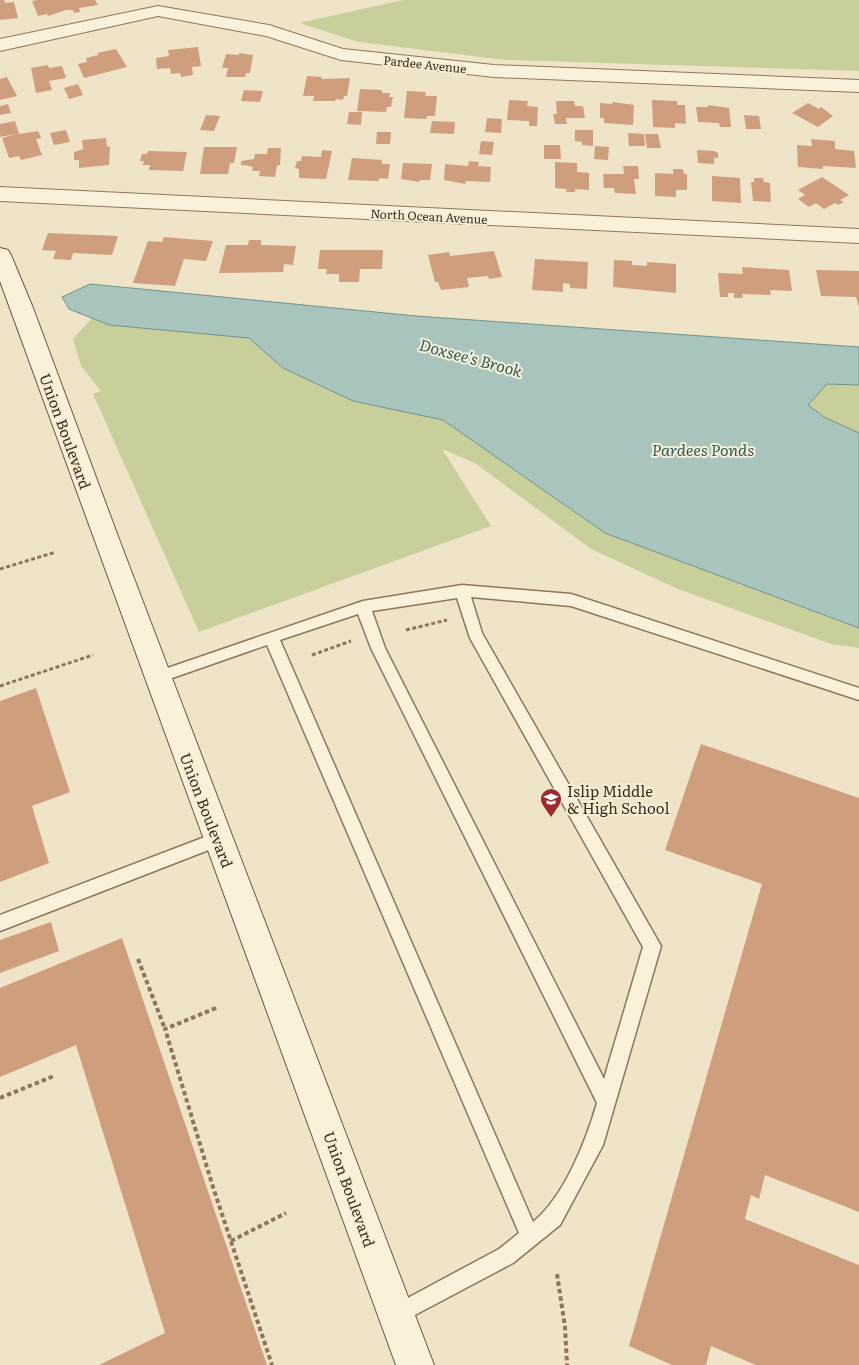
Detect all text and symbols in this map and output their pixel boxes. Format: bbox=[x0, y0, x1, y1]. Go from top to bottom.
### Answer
street label: Pardee Avenue bbox=[383, 51, 467, 77]
street label: North Ocean Avenue bbox=[370, 204, 488, 228]
water label: Doxsee's Brook bbox=[417, 332, 525, 382]
street label: Union Boulevard bbox=[34, 370, 98, 492]
water label: Pardees Ponds bbox=[652, 437, 754, 461]
street label: Union Boulevard bbox=[174, 749, 240, 871]
place label: Islip Middle & High School bbox=[567, 779, 669, 819]
school or university icon: Islip Middle & High School bbox=[539, 787, 563, 818]
street label: Union Boulevard bbox=[318, 1128, 382, 1250]

